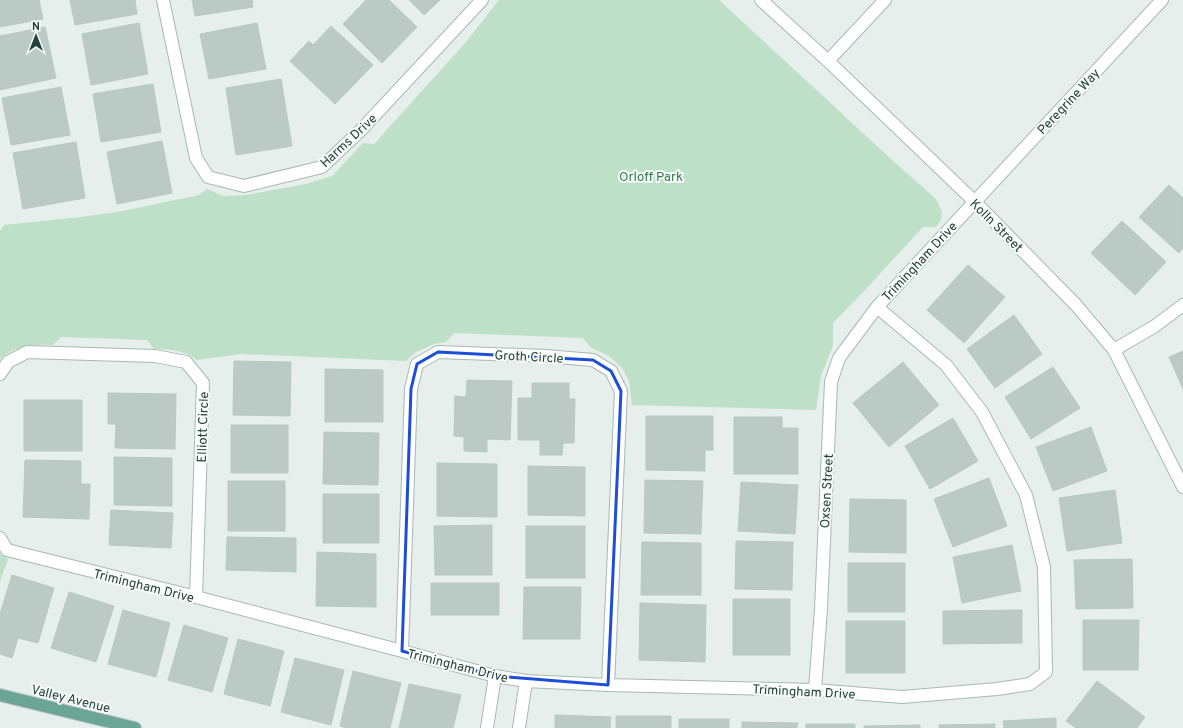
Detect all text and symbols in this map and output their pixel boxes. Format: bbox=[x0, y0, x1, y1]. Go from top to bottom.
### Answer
north arrow bbox=[16, 16, 56, 56]
text: N bbox=[32, 20, 40, 34]
street label: Peregrine Way bbox=[1035, 66, 1104, 139]
street label: Harms Drive bbox=[318, 111, 381, 172]
park label: Orloff Park bbox=[619, 170, 683, 186]
street label: Kolln Street bbox=[966, 197, 1026, 256]
street label: Trimingham Drive bbox=[879, 219, 961, 306]
street label: Groth Circle bbox=[494, 348, 564, 368]
street label: Elliott Circle bbox=[195, 391, 213, 463]
street label: Oxsen Street bbox=[818, 453, 838, 529]
street label: Trimingham Drive bbox=[92, 567, 195, 607]
street label: Trimingham Drive bbox=[406, 647, 509, 687]
street label: Valley Avenue bbox=[29, 682, 112, 717]
street label: Trimingham Drive bbox=[752, 682, 856, 704]

